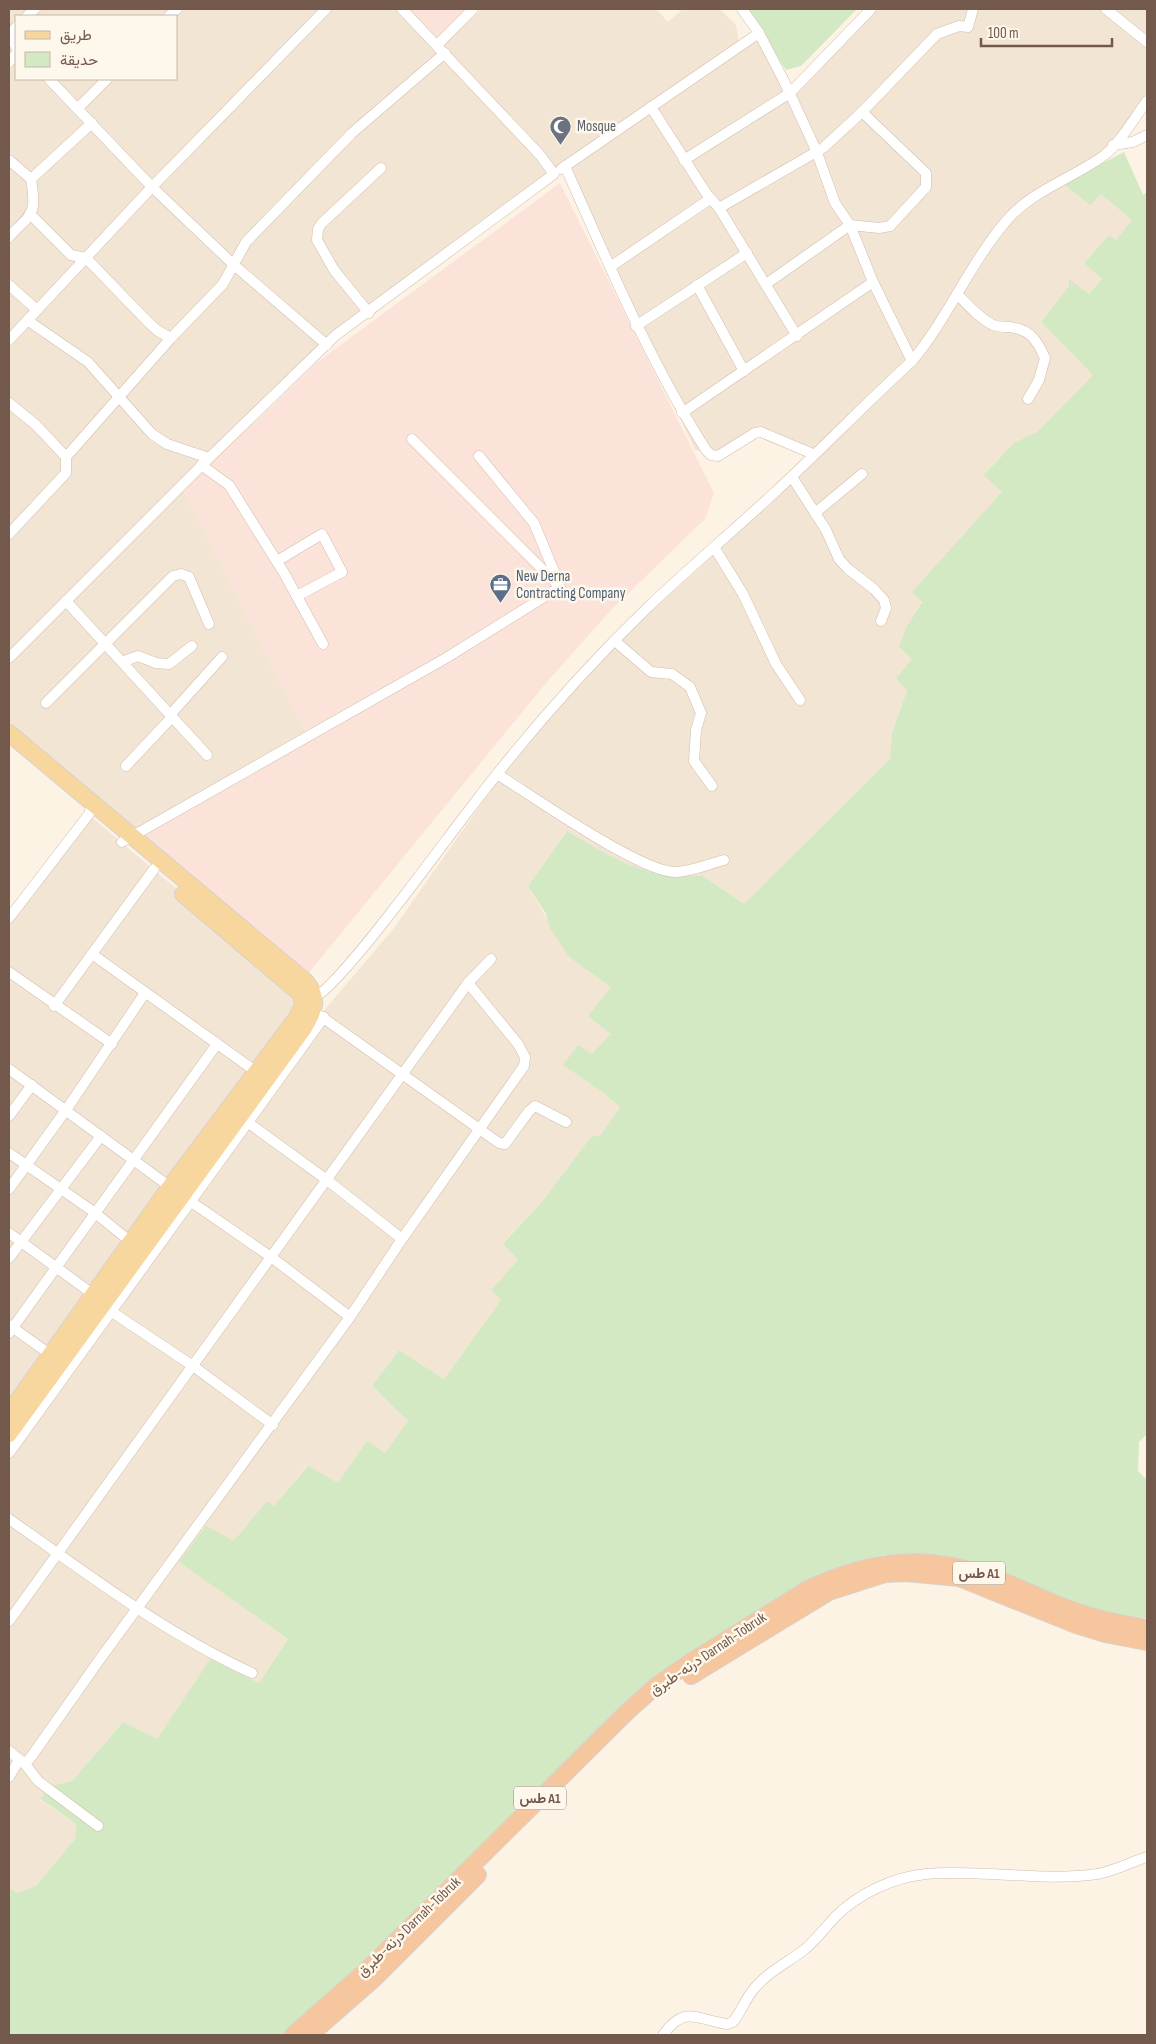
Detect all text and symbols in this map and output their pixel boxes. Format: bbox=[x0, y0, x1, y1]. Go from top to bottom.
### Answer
legend bbox=[15, 15, 178, 80]
scale bar bbox=[981, 15, 1112, 47]
text: 100 m bbox=[988, 24, 1019, 43]
text: طريق bbox=[60, 26, 92, 45]
text: حديقة bbox=[60, 51, 98, 70]
mosque icon: Mosque bbox=[549, 114, 573, 145]
place label: Mosque bbox=[577, 117, 616, 136]
place label: New Derna Contracting Company bbox=[516, 567, 626, 603]
office icon: New Derna Contracting Company bbox=[488, 573, 512, 604]
road number: طس A1 bbox=[953, 1562, 1005, 1585]
street label: درنه-طبرق Darnah-Tobruk bbox=[646, 1608, 770, 1700]
road number: طس A1 bbox=[514, 1786, 566, 1810]
street label: درنه-طبرق Darnah-Tobruk bbox=[353, 1873, 465, 1981]

